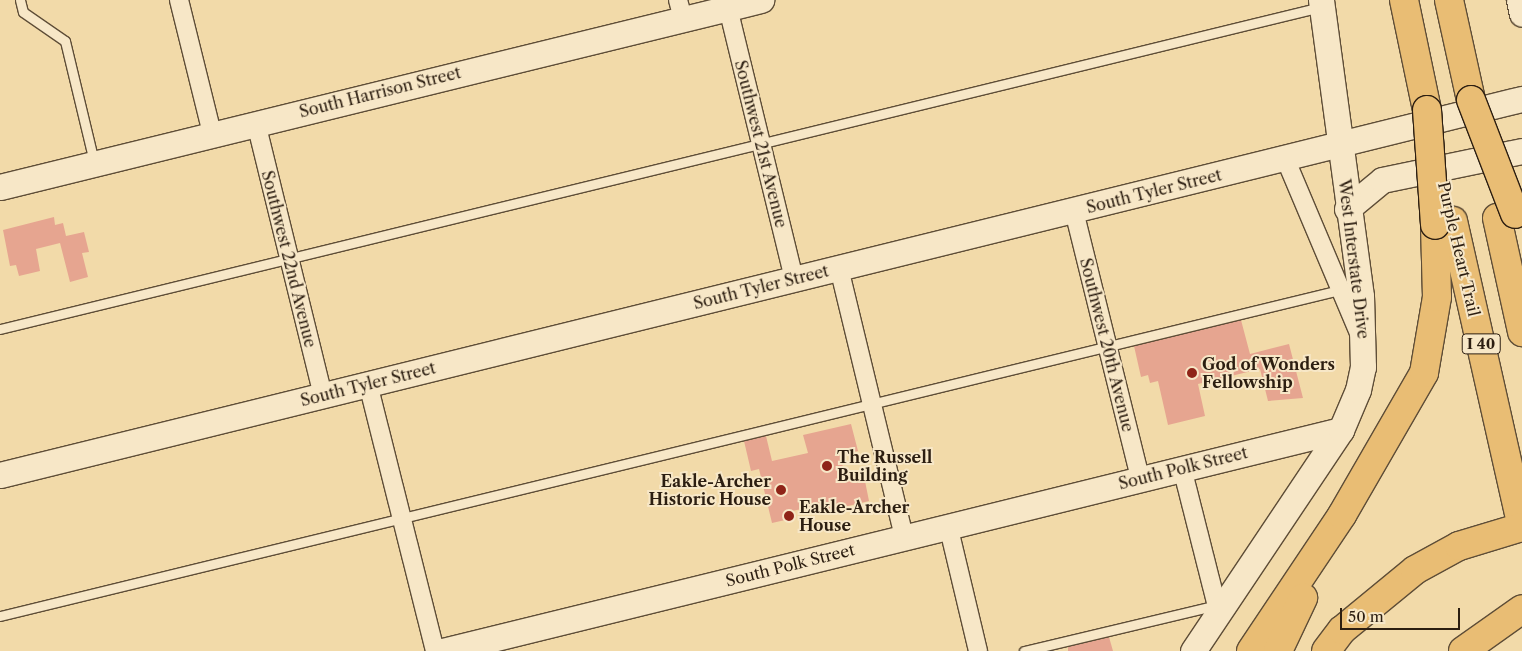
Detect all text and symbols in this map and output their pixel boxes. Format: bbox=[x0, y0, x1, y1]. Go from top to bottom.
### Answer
street label: Southwest 21st Avenue bbox=[731, 58, 791, 230]
street label: South Harrison Street bbox=[297, 63, 463, 121]
street label: South Tyler Street bbox=[1084, 165, 1224, 217]
street label: Southwest 22nd Avenue bbox=[258, 168, 320, 350]
street label: West Interstate Drive bbox=[1335, 178, 1373, 340]
street label: Purple Heart Trail bbox=[1434, 180, 1484, 318]
street label: Southwest 20th Avenue bbox=[1076, 256, 1138, 434]
street label: South Tyler Street bbox=[691, 261, 831, 313]
road number: I 40 bbox=[1461, 332, 1501, 356]
place label: God of Wonders Fellowship bbox=[1202, 354, 1336, 392]
street label: South Tyler Street bbox=[298, 358, 438, 410]
marker: God of Wonders Fellowship bbox=[1186, 367, 1198, 379]
street label: South Polk Street bbox=[1116, 443, 1250, 493]
place label: The Russell Building bbox=[837, 447, 932, 485]
marker: The Russell Building bbox=[821, 460, 833, 472]
place label: Eakle-Archer Historic House bbox=[648, 471, 771, 509]
marker: Eakle-Archer Historic House bbox=[775, 484, 787, 496]
place label: Eakle-Archer House bbox=[799, 497, 909, 535]
marker: Eakle-Archer House bbox=[783, 510, 795, 522]
street label: South Polk Street bbox=[723, 540, 857, 590]
scale bar bbox=[1342, 598, 1462, 630]
text: 50 m bbox=[1348, 607, 1384, 626]

